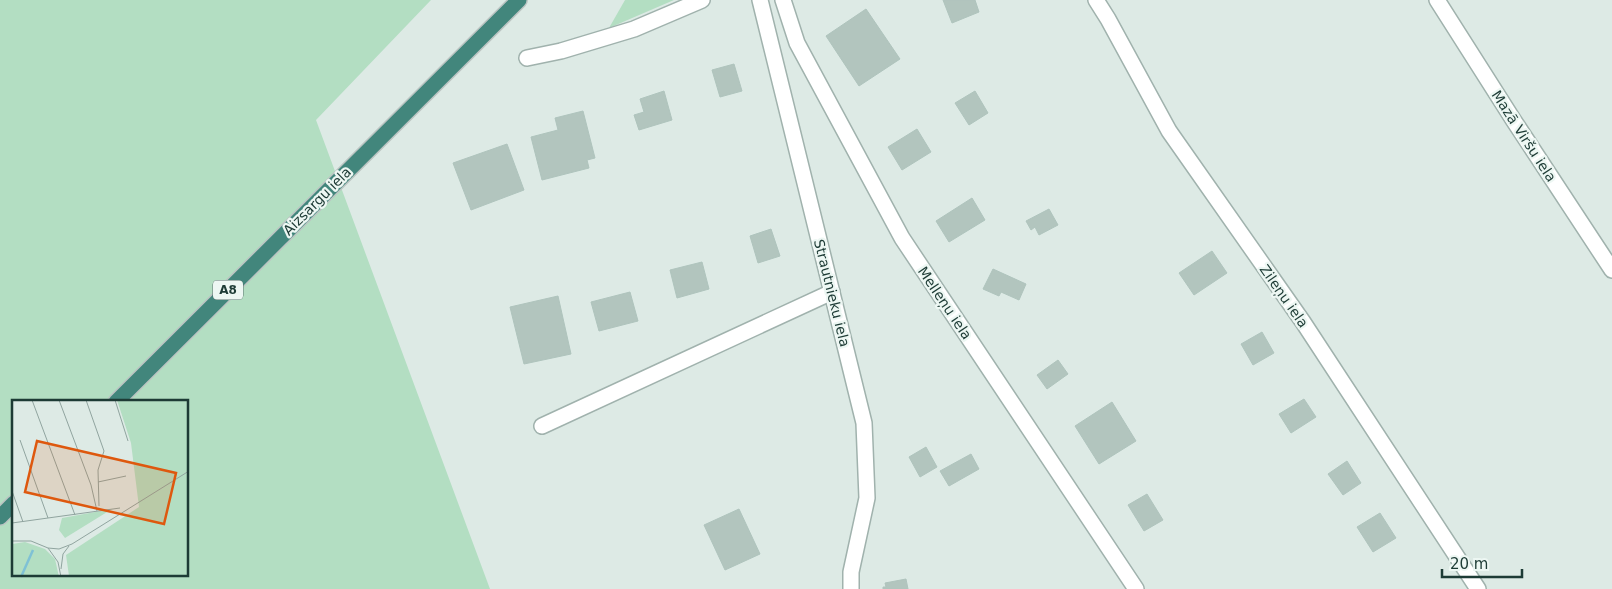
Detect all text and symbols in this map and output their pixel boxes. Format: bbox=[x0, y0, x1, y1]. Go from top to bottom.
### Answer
street label: Mazā Viršu iela bbox=[1489, 87, 1559, 185]
street label: Aizsargu iela bbox=[280, 164, 354, 238]
street label: Strautnieku iela bbox=[811, 237, 853, 349]
street label: Zileņu iela bbox=[1256, 261, 1312, 331]
street label: Melleņu iela bbox=[914, 264, 975, 343]
road number: A8 bbox=[213, 280, 243, 300]
inset map bbox=[12, 400, 189, 576]
scale bar bbox=[1442, 546, 1522, 578]
text: 20 m bbox=[1450, 555, 1488, 573]

